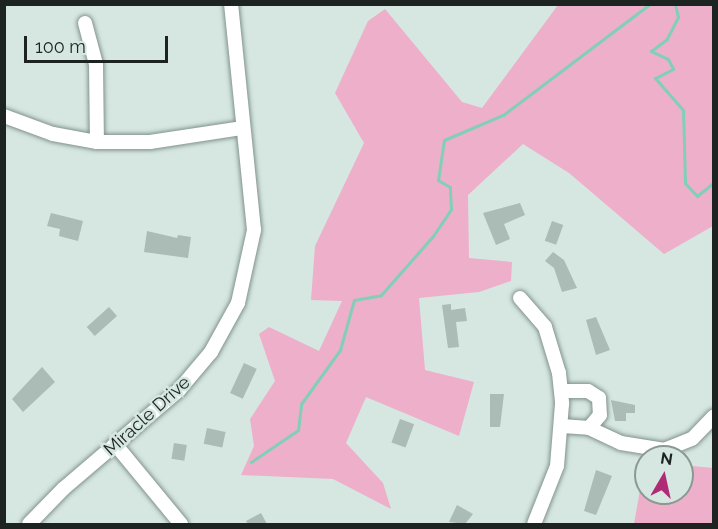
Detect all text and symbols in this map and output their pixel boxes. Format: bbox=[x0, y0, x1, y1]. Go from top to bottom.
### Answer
scale bar bbox=[27, 24, 171, 62]
text: 100 m bbox=[35, 36, 86, 57]
street label: Miracle Drive bbox=[99, 372, 195, 460]
north arrow bbox=[634, 445, 694, 505]
text: N bbox=[659, 448, 674, 469]

